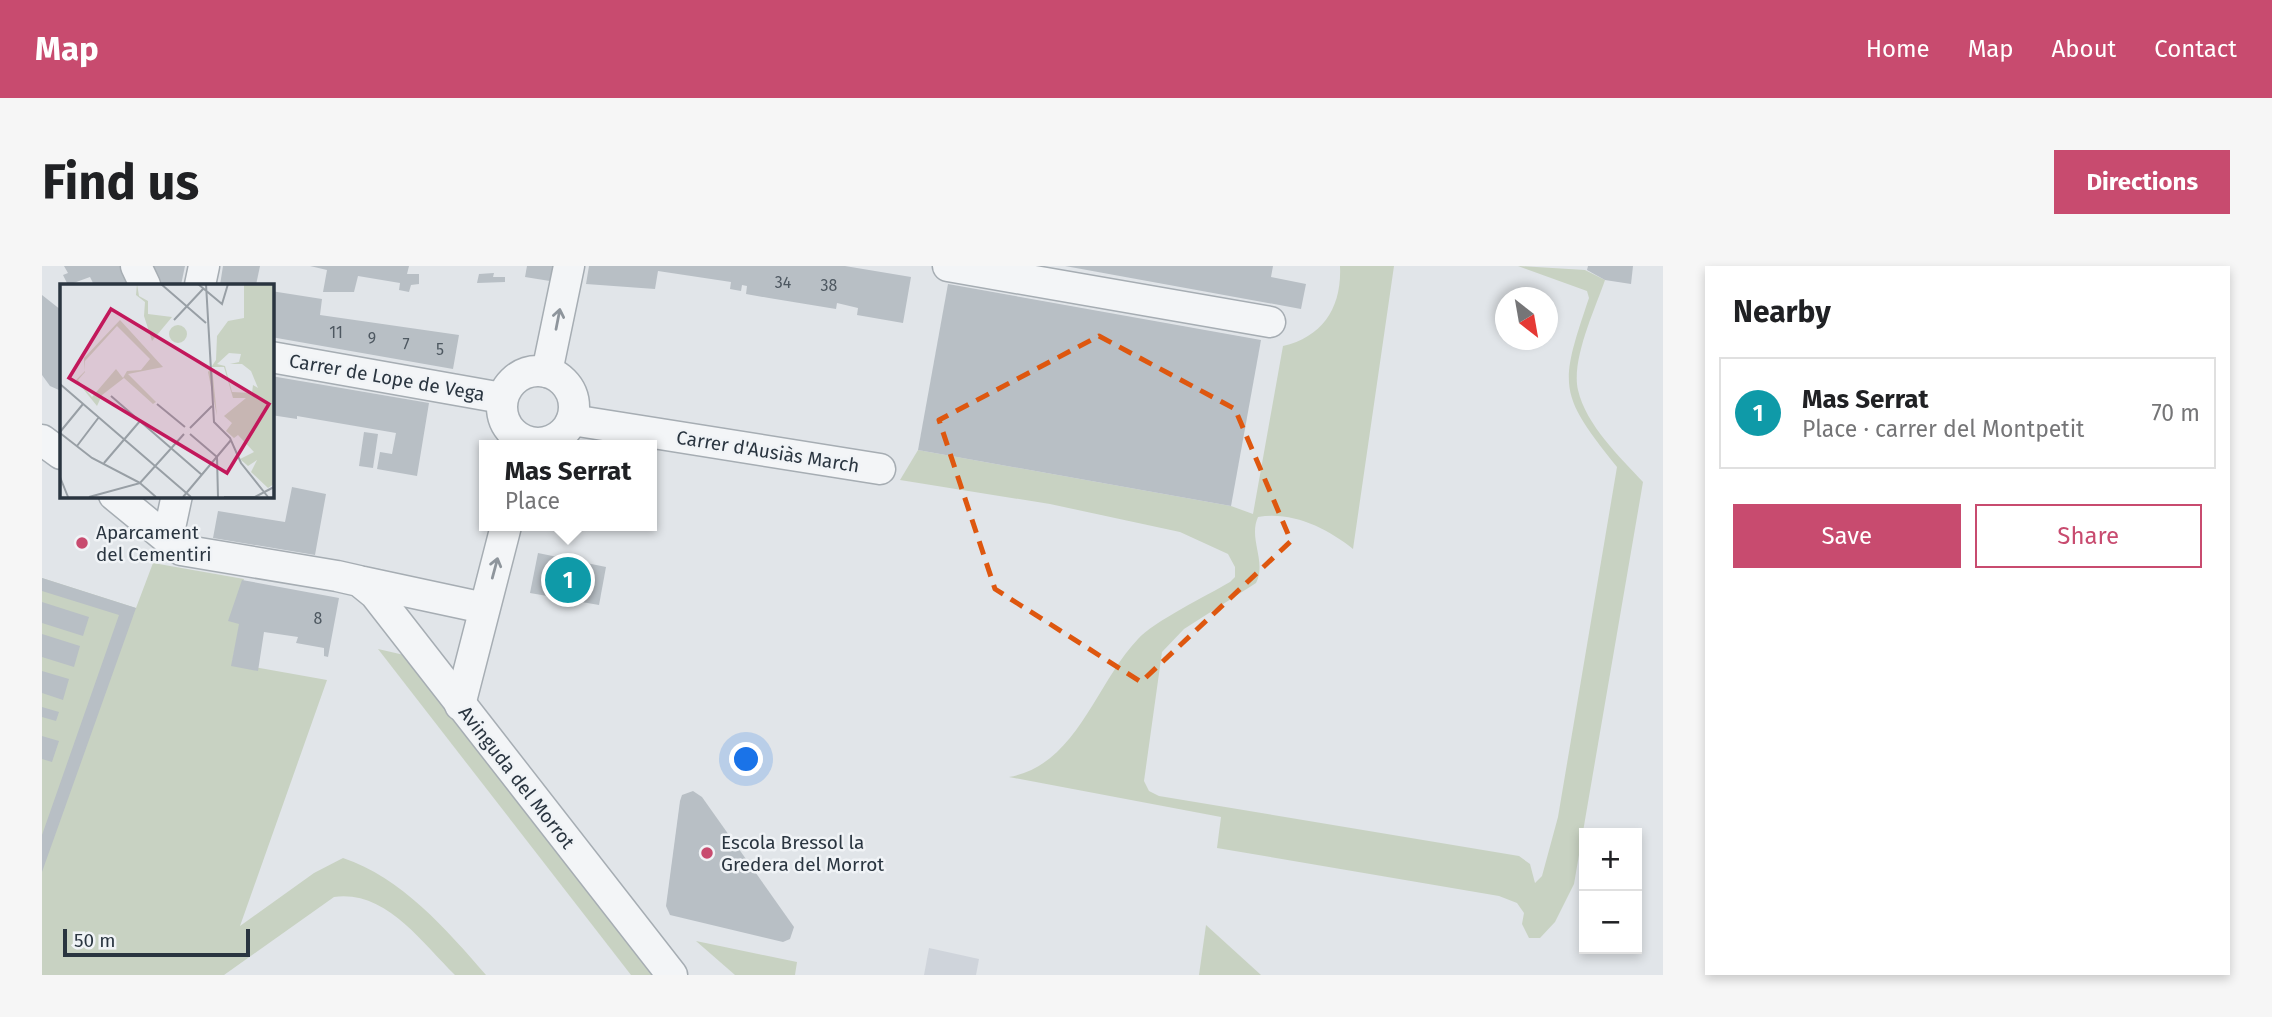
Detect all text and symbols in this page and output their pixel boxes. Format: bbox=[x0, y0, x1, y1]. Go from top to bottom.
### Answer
text: Map bbox=[35, 29, 99, 69]
text: Home bbox=[1866, 35, 1930, 63]
text: Map bbox=[1968, 35, 2014, 63]
text: About bbox=[2052, 35, 2116, 63]
text: Contact bbox=[2154, 35, 2237, 63]
button: Directions bbox=[2054, 150, 2230, 214]
text: Find us bbox=[42, 153, 199, 212]
house number: 34 bbox=[775, 273, 792, 292]
house number: 38 bbox=[821, 276, 838, 295]
inset map bbox=[60, 284, 273, 497]
north arrow bbox=[1495, 287, 1558, 350]
text: Nearby bbox=[1733, 294, 1831, 330]
one-way arrow bbox=[552, 308, 565, 331]
house number: 11 bbox=[329, 323, 343, 342]
house number: 9 bbox=[368, 329, 376, 348]
house number: 7 bbox=[402, 335, 410, 354]
house number: 5 bbox=[436, 340, 444, 359]
street label: Carrer de Lope de Vega bbox=[287, 349, 486, 406]
text: Mas Serrat bbox=[1802, 384, 1929, 415]
text: 1 bbox=[1753, 399, 1763, 427]
text: 70 m bbox=[2151, 399, 2200, 427]
text: Place · carrer del Montpetit bbox=[1802, 415, 2084, 443]
street label: Carrer d'Ausiàs March bbox=[675, 426, 861, 477]
popup bbox=[479, 440, 657, 531]
text: Mas Serrat bbox=[505, 456, 631, 487]
text: Place bbox=[505, 487, 560, 515]
button: Save bbox=[1733, 504, 1961, 568]
button: Share bbox=[1975, 504, 2202, 568]
place label: Aparcament del Cementiri bbox=[96, 521, 212, 566]
marker: Aparcament del Cementiri bbox=[74, 535, 90, 551]
pin: 1 bbox=[545, 554, 591, 606]
one-way arrow bbox=[489, 557, 502, 580]
house number: 8 bbox=[314, 609, 323, 628]
street label: Avinguda del Morrot bbox=[454, 701, 579, 853]
your location bbox=[729, 742, 763, 776]
map controls bbox=[1579, 828, 1642, 954]
button: + bbox=[1579, 828, 1642, 891]
place label: Escola Bressol la Gredera del Morrot bbox=[721, 831, 884, 876]
marker: Escola Bressol la Gredera del Morrot bbox=[699, 845, 715, 861]
button: − bbox=[1579, 891, 1642, 954]
scale bar bbox=[63, 926, 250, 958]
text: 50 m bbox=[74, 929, 115, 952]

